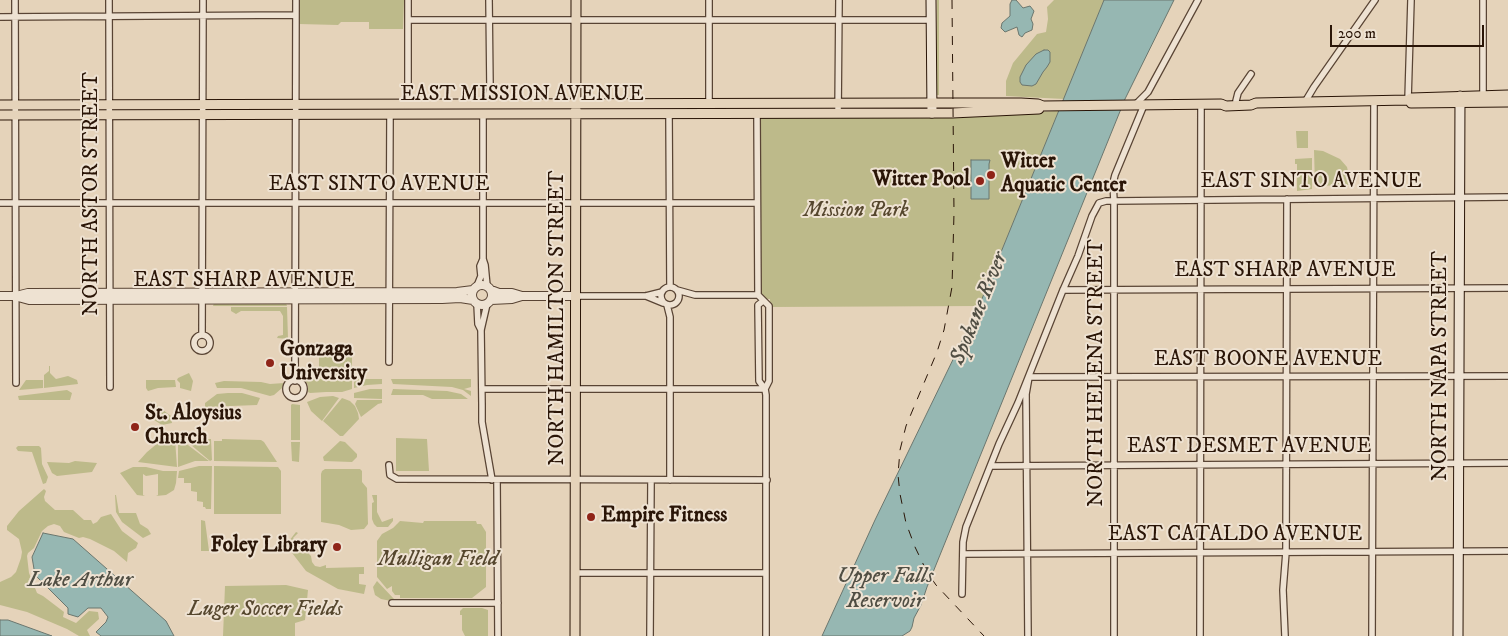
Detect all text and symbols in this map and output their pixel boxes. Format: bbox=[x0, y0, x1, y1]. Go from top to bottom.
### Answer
scale bar bbox=[1333, 15, 1487, 47]
text: 200 m bbox=[1338, 24, 1376, 43]
street label: NORTH ASTOR STREET bbox=[80, 72, 106, 316]
street label: EAST MISSION AVENUE bbox=[400, 83, 644, 109]
place label: Witter Aquatic Center bbox=[1001, 150, 1126, 200]
place label: Witter Pool bbox=[873, 168, 970, 194]
marker: Witter Aquatic Center bbox=[985, 169, 997, 181]
street label: EAST SINTO AVENUE bbox=[1200, 170, 1422, 196]
street label: NORTH HAMILTON STREET bbox=[546, 171, 572, 465]
street label: EAST SINTO AVENUE bbox=[268, 173, 490, 199]
marker: Witter Pool bbox=[974, 175, 986, 187]
park label: Mission Park bbox=[803, 199, 909, 225]
street label: NORTH HELENA STREET bbox=[1085, 239, 1111, 507]
water label: Spokane River bbox=[946, 249, 1014, 369]
street label: NORTH NAPA STREET bbox=[1429, 251, 1455, 481]
street label: EAST SHARP AVENUE bbox=[1174, 259, 1396, 285]
street label: EAST SHARP AVENUE bbox=[133, 269, 355, 295]
place label: Gonzaga University bbox=[280, 338, 367, 388]
street label: EAST BOONE AVENUE bbox=[1154, 348, 1382, 374]
marker: Gonzaga University bbox=[264, 357, 276, 369]
place label: St. Aloysius Church bbox=[145, 402, 242, 452]
marker: St. Aloysius Church bbox=[129, 421, 141, 433]
street label: EAST DESMET AVENUE bbox=[1127, 435, 1371, 461]
place label: Empire Fitness bbox=[601, 504, 727, 530]
marker: Empire Fitness bbox=[585, 511, 597, 523]
street label: EAST CATALDO AVENUE bbox=[1108, 523, 1362, 549]
place label: Foley Library bbox=[210, 534, 327, 560]
marker: Foley Library bbox=[331, 541, 343, 553]
park label: Mulligan Field bbox=[378, 548, 498, 574]
water label: Upper Falls Reservoir bbox=[837, 564, 933, 616]
water label: Lake Arthur bbox=[27, 568, 133, 594]
park label: Luger Soccer Fields bbox=[188, 598, 342, 624]

